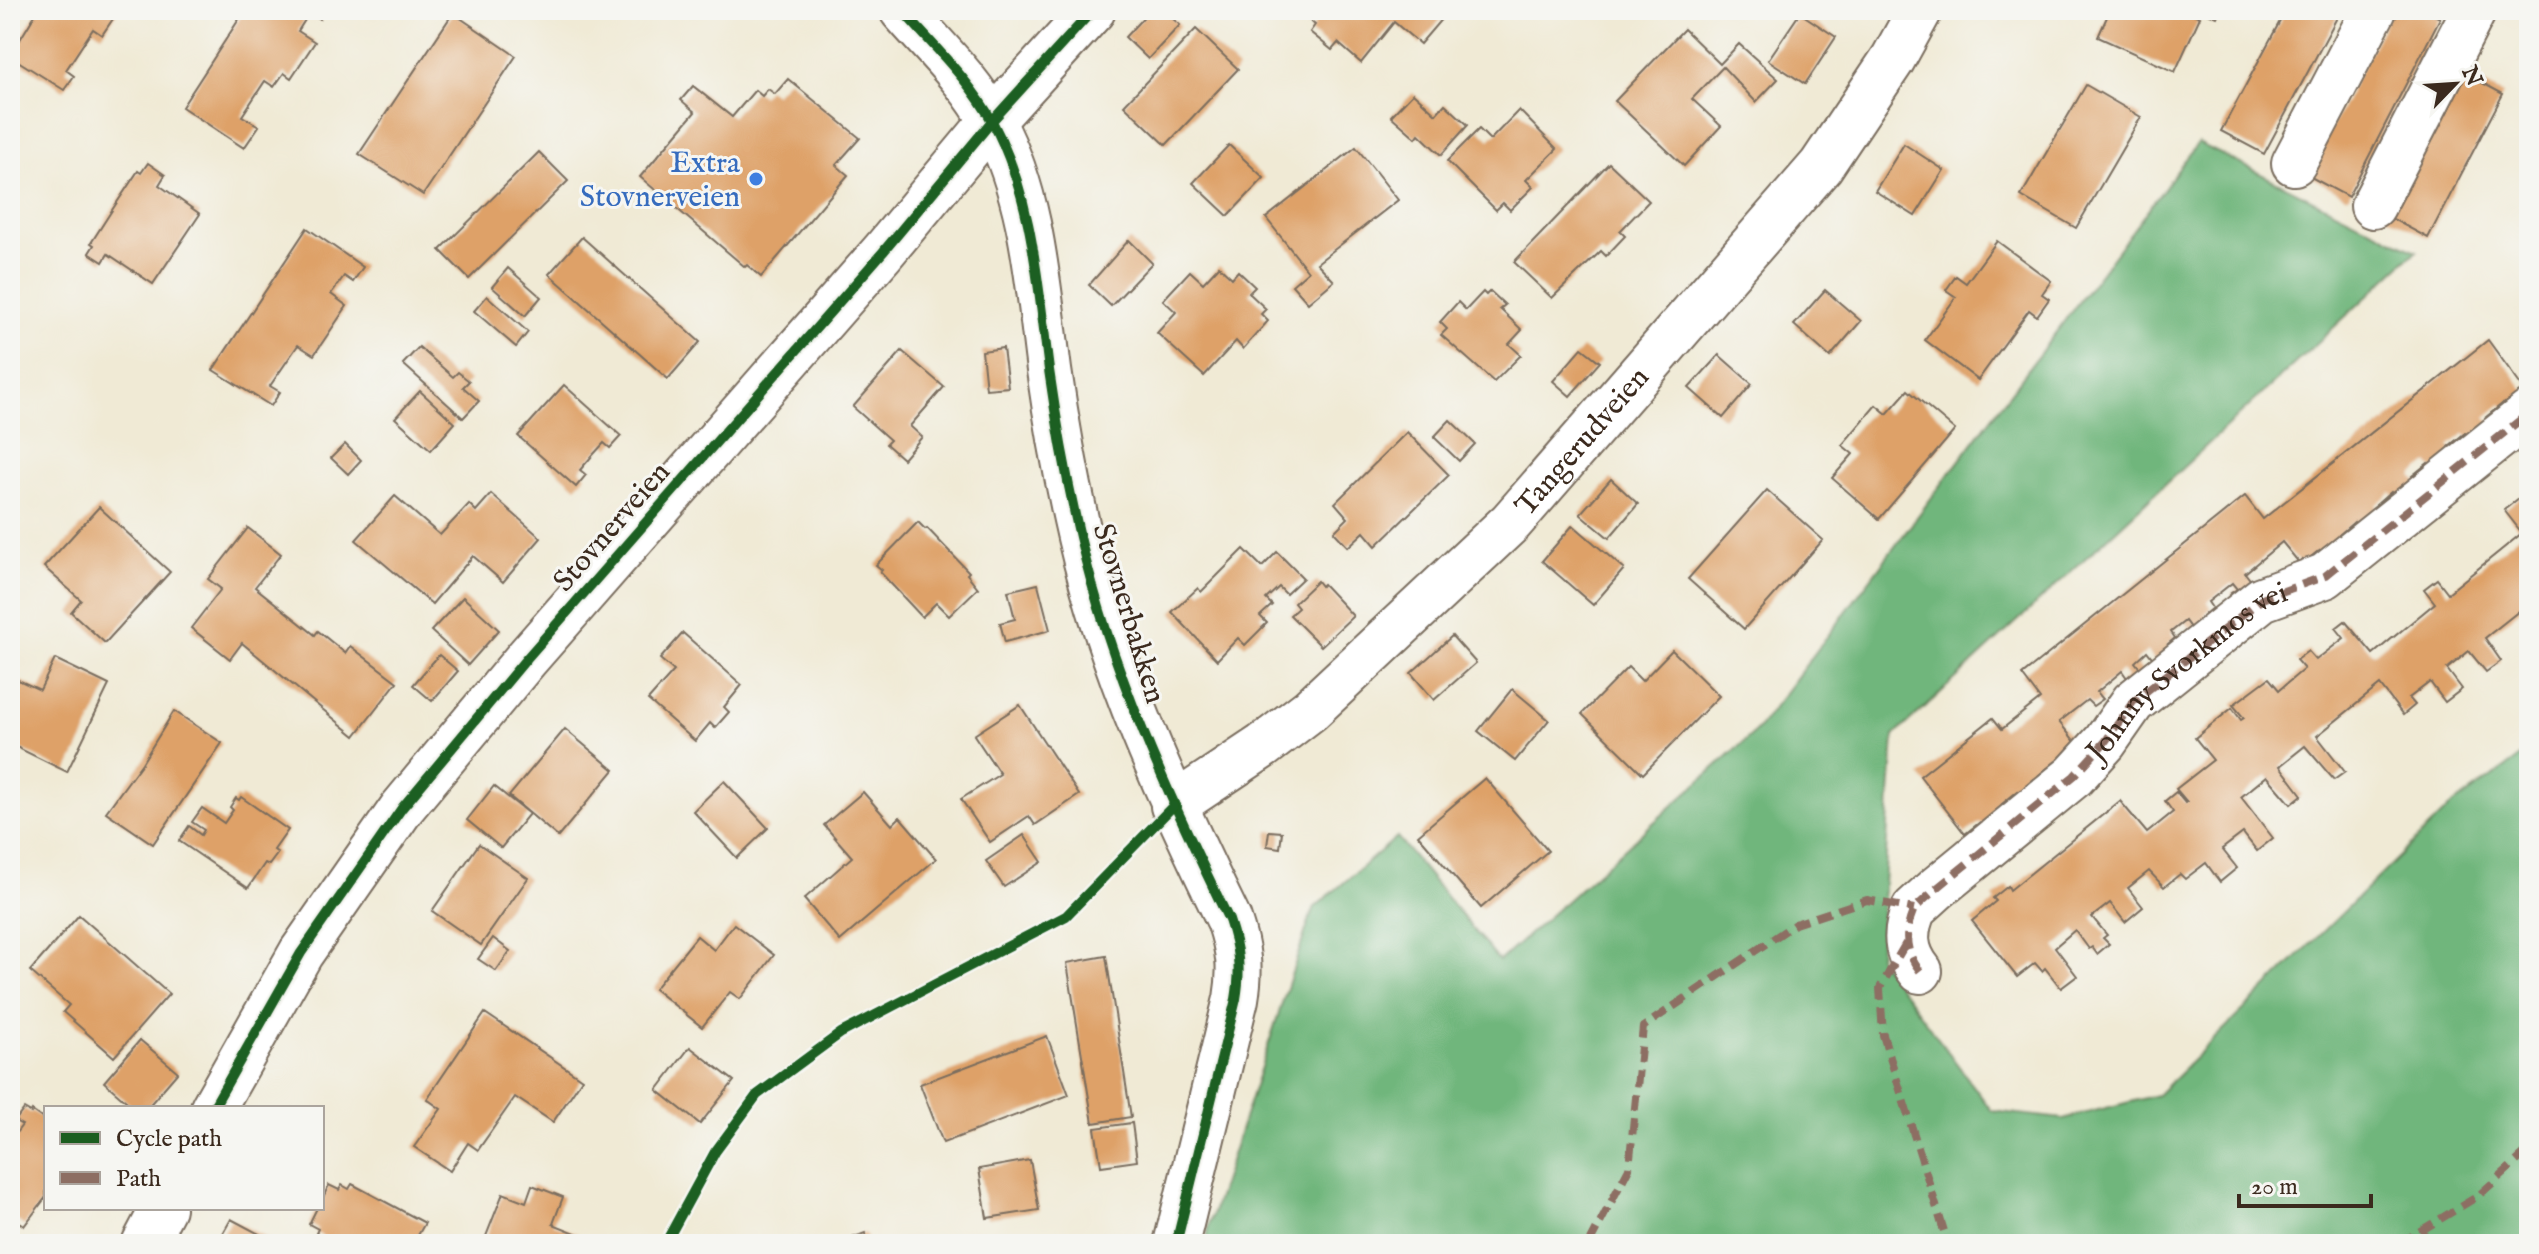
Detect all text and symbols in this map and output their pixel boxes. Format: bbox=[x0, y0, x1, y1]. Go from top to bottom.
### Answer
north arrow bbox=[2415, 44, 2495, 124]
text: N bbox=[2454, 61, 2488, 91]
place label: Extra Stovnerveien bbox=[580, 145, 740, 217]
marker: Extra Stovnerveien bbox=[747, 170, 765, 188]
street label: Tangerudveien bbox=[1508, 360, 1658, 525]
street label: Stovnerveien bbox=[546, 454, 679, 600]
street label: Stovnerbakken bbox=[1083, 519, 1173, 708]
street label: Johnny Svorkmos vei bbox=[2077, 574, 2293, 773]
legend bbox=[44, 1106, 324, 1210]
text: Cycle path bbox=[116, 1124, 222, 1155]
scale bar bbox=[2239, 1158, 2371, 1208]
text: Path bbox=[116, 1164, 161, 1195]
text: 20 m bbox=[2251, 1172, 2298, 1203]

